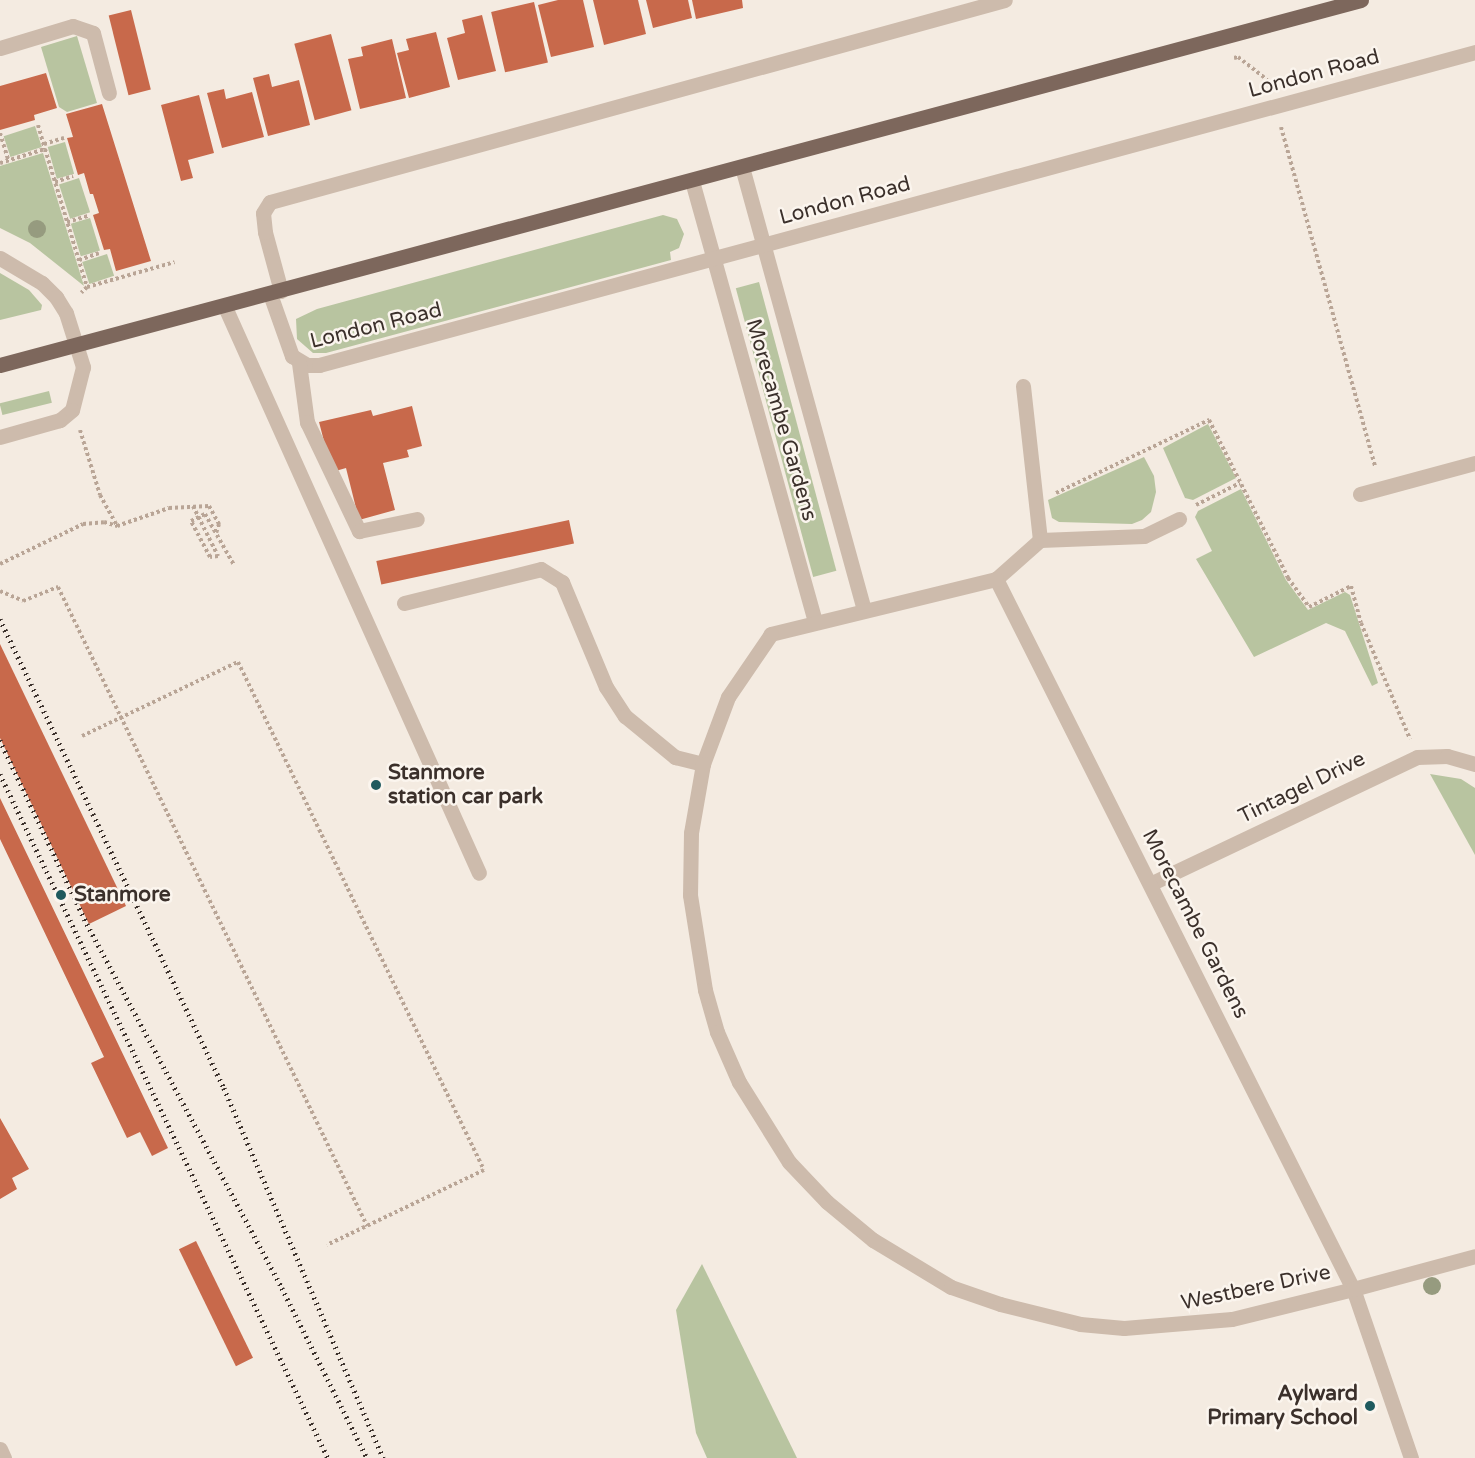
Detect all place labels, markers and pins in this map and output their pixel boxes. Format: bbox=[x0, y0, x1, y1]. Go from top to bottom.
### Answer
place label: Stanmore station car park bbox=[388, 760, 543, 810]
marker: Stanmore station car park bbox=[369, 778, 383, 792]
place label: Stanmore bbox=[74, 882, 171, 908]
marker: Stanmore bbox=[52, 886, 70, 904]
place label: Aylward Primary School bbox=[1207, 1381, 1358, 1431]
marker: Aylward Primary School bbox=[1363, 1399, 1377, 1413]

